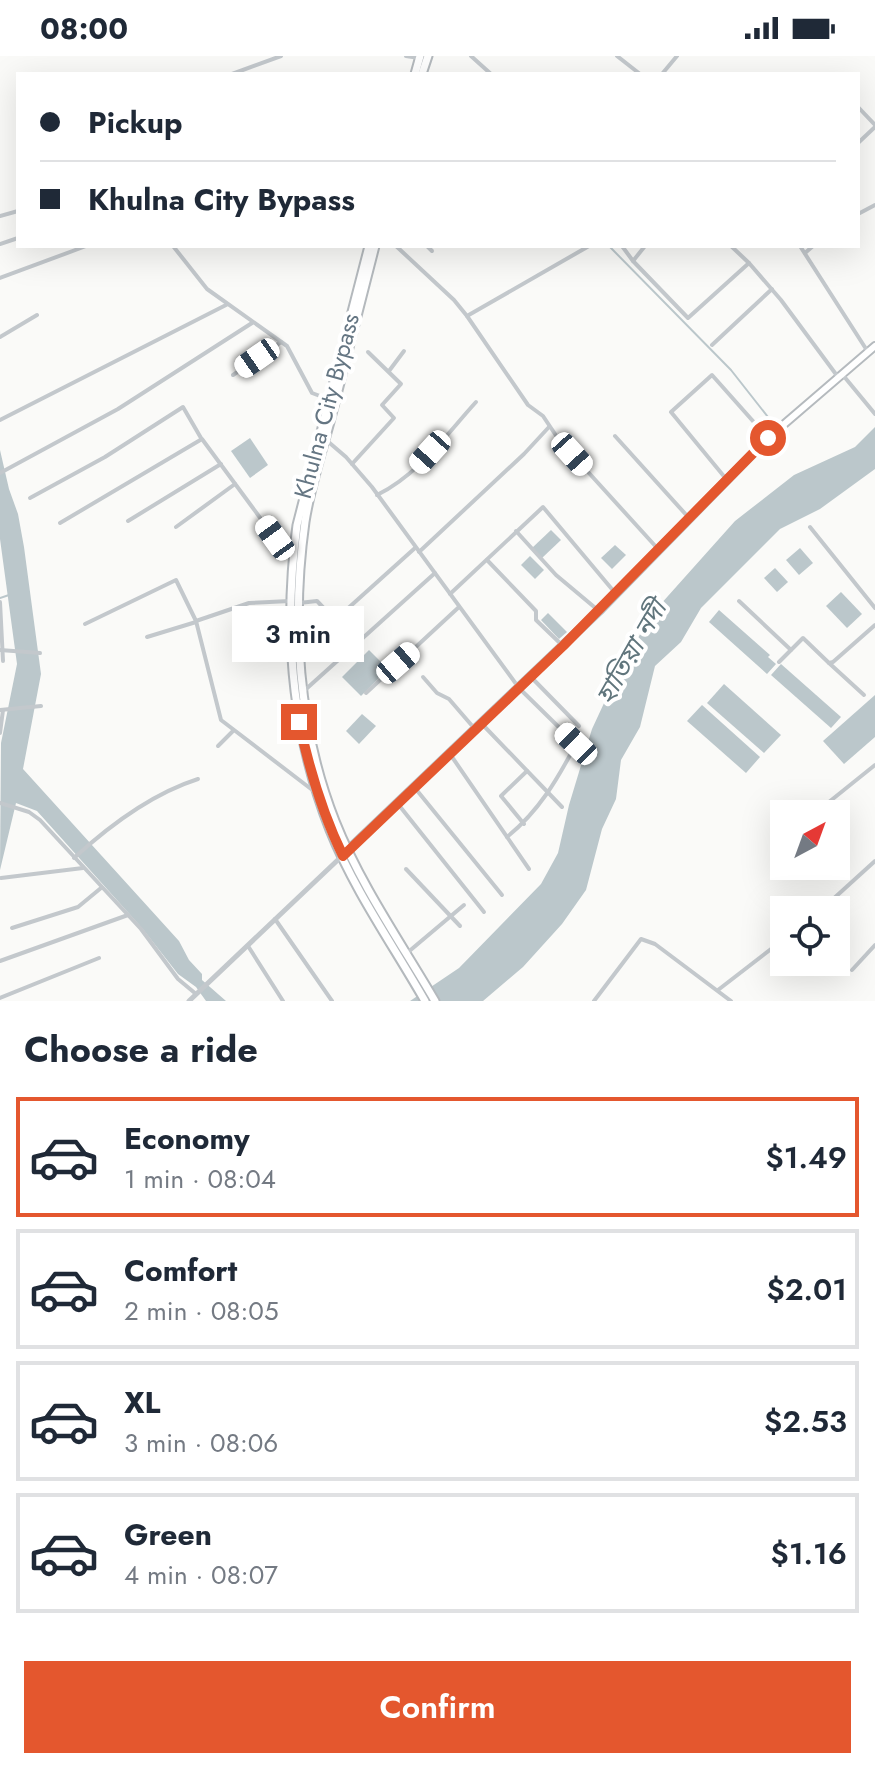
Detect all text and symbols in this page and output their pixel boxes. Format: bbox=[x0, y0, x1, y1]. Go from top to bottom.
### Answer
text: 08:00 bbox=[40, 7, 128, 50]
text: Pickup bbox=[88, 101, 183, 144]
text: Khulna City Bypass bbox=[88, 178, 355, 221]
street label: Khulna City Bypass bbox=[285, 309, 368, 502]
car bbox=[230, 334, 284, 382]
route start bbox=[750, 420, 786, 456]
car bbox=[405, 426, 455, 478]
car bbox=[547, 428, 597, 480]
car bbox=[251, 512, 299, 564]
water label: হাতিয়া নদী bbox=[586, 589, 679, 711]
callout: 3 min bbox=[233, 606, 365, 662]
text: 3 min bbox=[265, 615, 331, 653]
car bbox=[372, 638, 424, 688]
route end bbox=[281, 704, 317, 740]
car bbox=[550, 719, 602, 769]
north arrow bbox=[770, 800, 850, 880]
map controls bbox=[770, 800, 850, 976]
button: locate bbox=[770, 896, 850, 976]
text: Choose a ride bbox=[24, 1023, 258, 1075]
text: Economy bbox=[124, 1117, 250, 1160]
icon: car bbox=[28, 1121, 100, 1193]
text: $1.49 bbox=[765, 1136, 847, 1179]
text: 1 min · 08:04 bbox=[124, 1160, 276, 1198]
text: Comfort bbox=[124, 1249, 237, 1292]
icon: car bbox=[28, 1253, 100, 1325]
text: $2.01 bbox=[766, 1268, 847, 1311]
text: 2 min · 08:05 bbox=[124, 1292, 279, 1330]
text: XL bbox=[124, 1381, 160, 1424]
icon: car bbox=[28, 1385, 100, 1457]
text: $2.53 bbox=[764, 1400, 847, 1443]
text: 3 min · 08:06 bbox=[124, 1424, 278, 1462]
text: Green bbox=[124, 1513, 212, 1556]
icon: car bbox=[28, 1517, 100, 1589]
text: $1.16 bbox=[771, 1532, 847, 1575]
text: 4 min · 08:07 bbox=[124, 1556, 278, 1594]
button: Confirm bbox=[24, 1661, 851, 1753]

